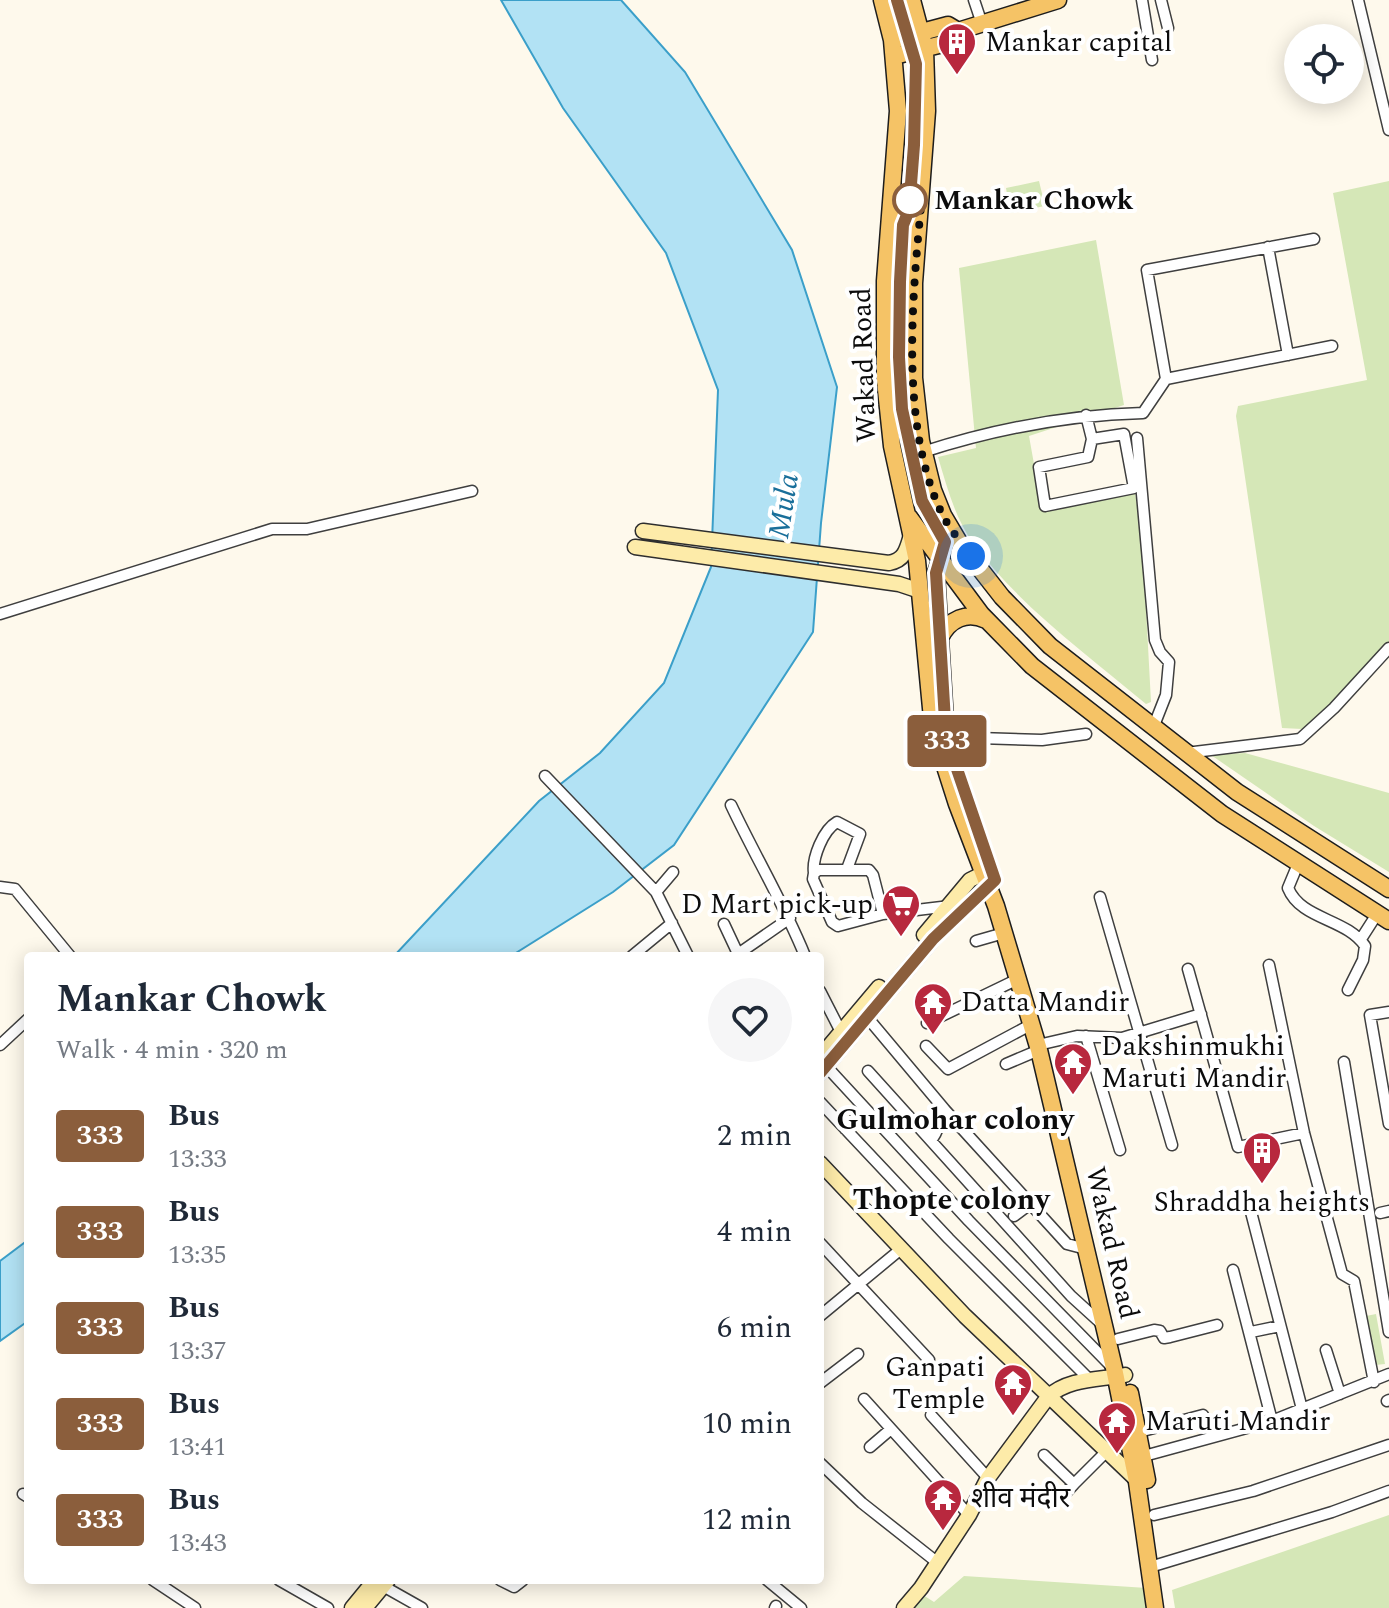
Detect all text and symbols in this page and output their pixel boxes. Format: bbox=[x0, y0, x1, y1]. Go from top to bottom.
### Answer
building icon: Mankar capital bbox=[936, 21, 978, 76]
place label: Mankar capital bbox=[985, 21, 1172, 64]
map controls bbox=[1284, 24, 1364, 104]
button: locate bbox=[1284, 24, 1364, 104]
place label: Mankar Chowk bbox=[934, 179, 1134, 222]
marker: Mankar Chowk bbox=[893, 183, 927, 217]
street label: Wakad Road bbox=[840, 287, 888, 443]
water label: Mula bbox=[756, 470, 812, 542]
your location bbox=[951, 536, 991, 576]
line badge: 333 bbox=[901, 715, 993, 767]
text: 333 bbox=[923, 719, 971, 762]
place label: D Mart pick-up bbox=[681, 883, 873, 926]
supermarket icon: D Mart pick-up bbox=[880, 883, 922, 938]
text: Mankar Chowk bbox=[56, 971, 327, 1029]
button: heart bbox=[708, 978, 792, 1062]
temple icon: Datta Mandir bbox=[912, 981, 954, 1036]
place label: Datta Mandir bbox=[961, 981, 1129, 1024]
place label: Dakshinmukhi Maruti Mandir bbox=[1101, 1025, 1286, 1100]
text: Walk · 4 min · 320 m bbox=[56, 1030, 288, 1070]
temple icon: Dakshinmukhi Maruti Mandir bbox=[1052, 1041, 1094, 1096]
text: Bus bbox=[168, 1093, 220, 1139]
district label: Gulmohar colony bbox=[836, 1097, 1075, 1143]
text: 2 min bbox=[717, 1113, 792, 1159]
text: 333 bbox=[76, 1114, 124, 1157]
building icon: Shraddha heights bbox=[1241, 1130, 1283, 1185]
text: 13:33 bbox=[168, 1139, 227, 1179]
street label: Wakad Road bbox=[1074, 1163, 1150, 1323]
district label: Thopte colony bbox=[852, 1177, 1051, 1223]
place label: Shraddha heights bbox=[1154, 1181, 1370, 1224]
text: Bus bbox=[168, 1189, 220, 1235]
text: 4 min bbox=[717, 1209, 792, 1255]
text: 333 bbox=[76, 1210, 124, 1253]
text: 13:35 bbox=[168, 1235, 227, 1275]
text: Bus bbox=[168, 1285, 220, 1331]
text: 6 min bbox=[717, 1305, 792, 1351]
text: 333 bbox=[76, 1306, 124, 1349]
text: 13:37 bbox=[168, 1331, 227, 1371]
place label: Ganpati Temple bbox=[885, 1346, 985, 1421]
temple icon: Ganpati Temple bbox=[992, 1362, 1034, 1417]
text: Bus bbox=[168, 1381, 220, 1427]
temple icon: Maruti Mandir bbox=[1096, 1400, 1138, 1455]
place label: Maruti Mandir bbox=[1145, 1400, 1330, 1443]
text: 10 min bbox=[702, 1401, 792, 1447]
text: 333 bbox=[76, 1402, 124, 1445]
text: 13:41 bbox=[168, 1427, 227, 1467]
text: Bus bbox=[168, 1477, 220, 1523]
temple icon: शीव मंदीर bbox=[922, 1477, 964, 1532]
place label: शीव मंदीर bbox=[971, 1477, 1071, 1520]
text: 12 min bbox=[702, 1497, 792, 1543]
text: 333 bbox=[76, 1498, 124, 1541]
text: 13:43 bbox=[168, 1523, 227, 1563]

